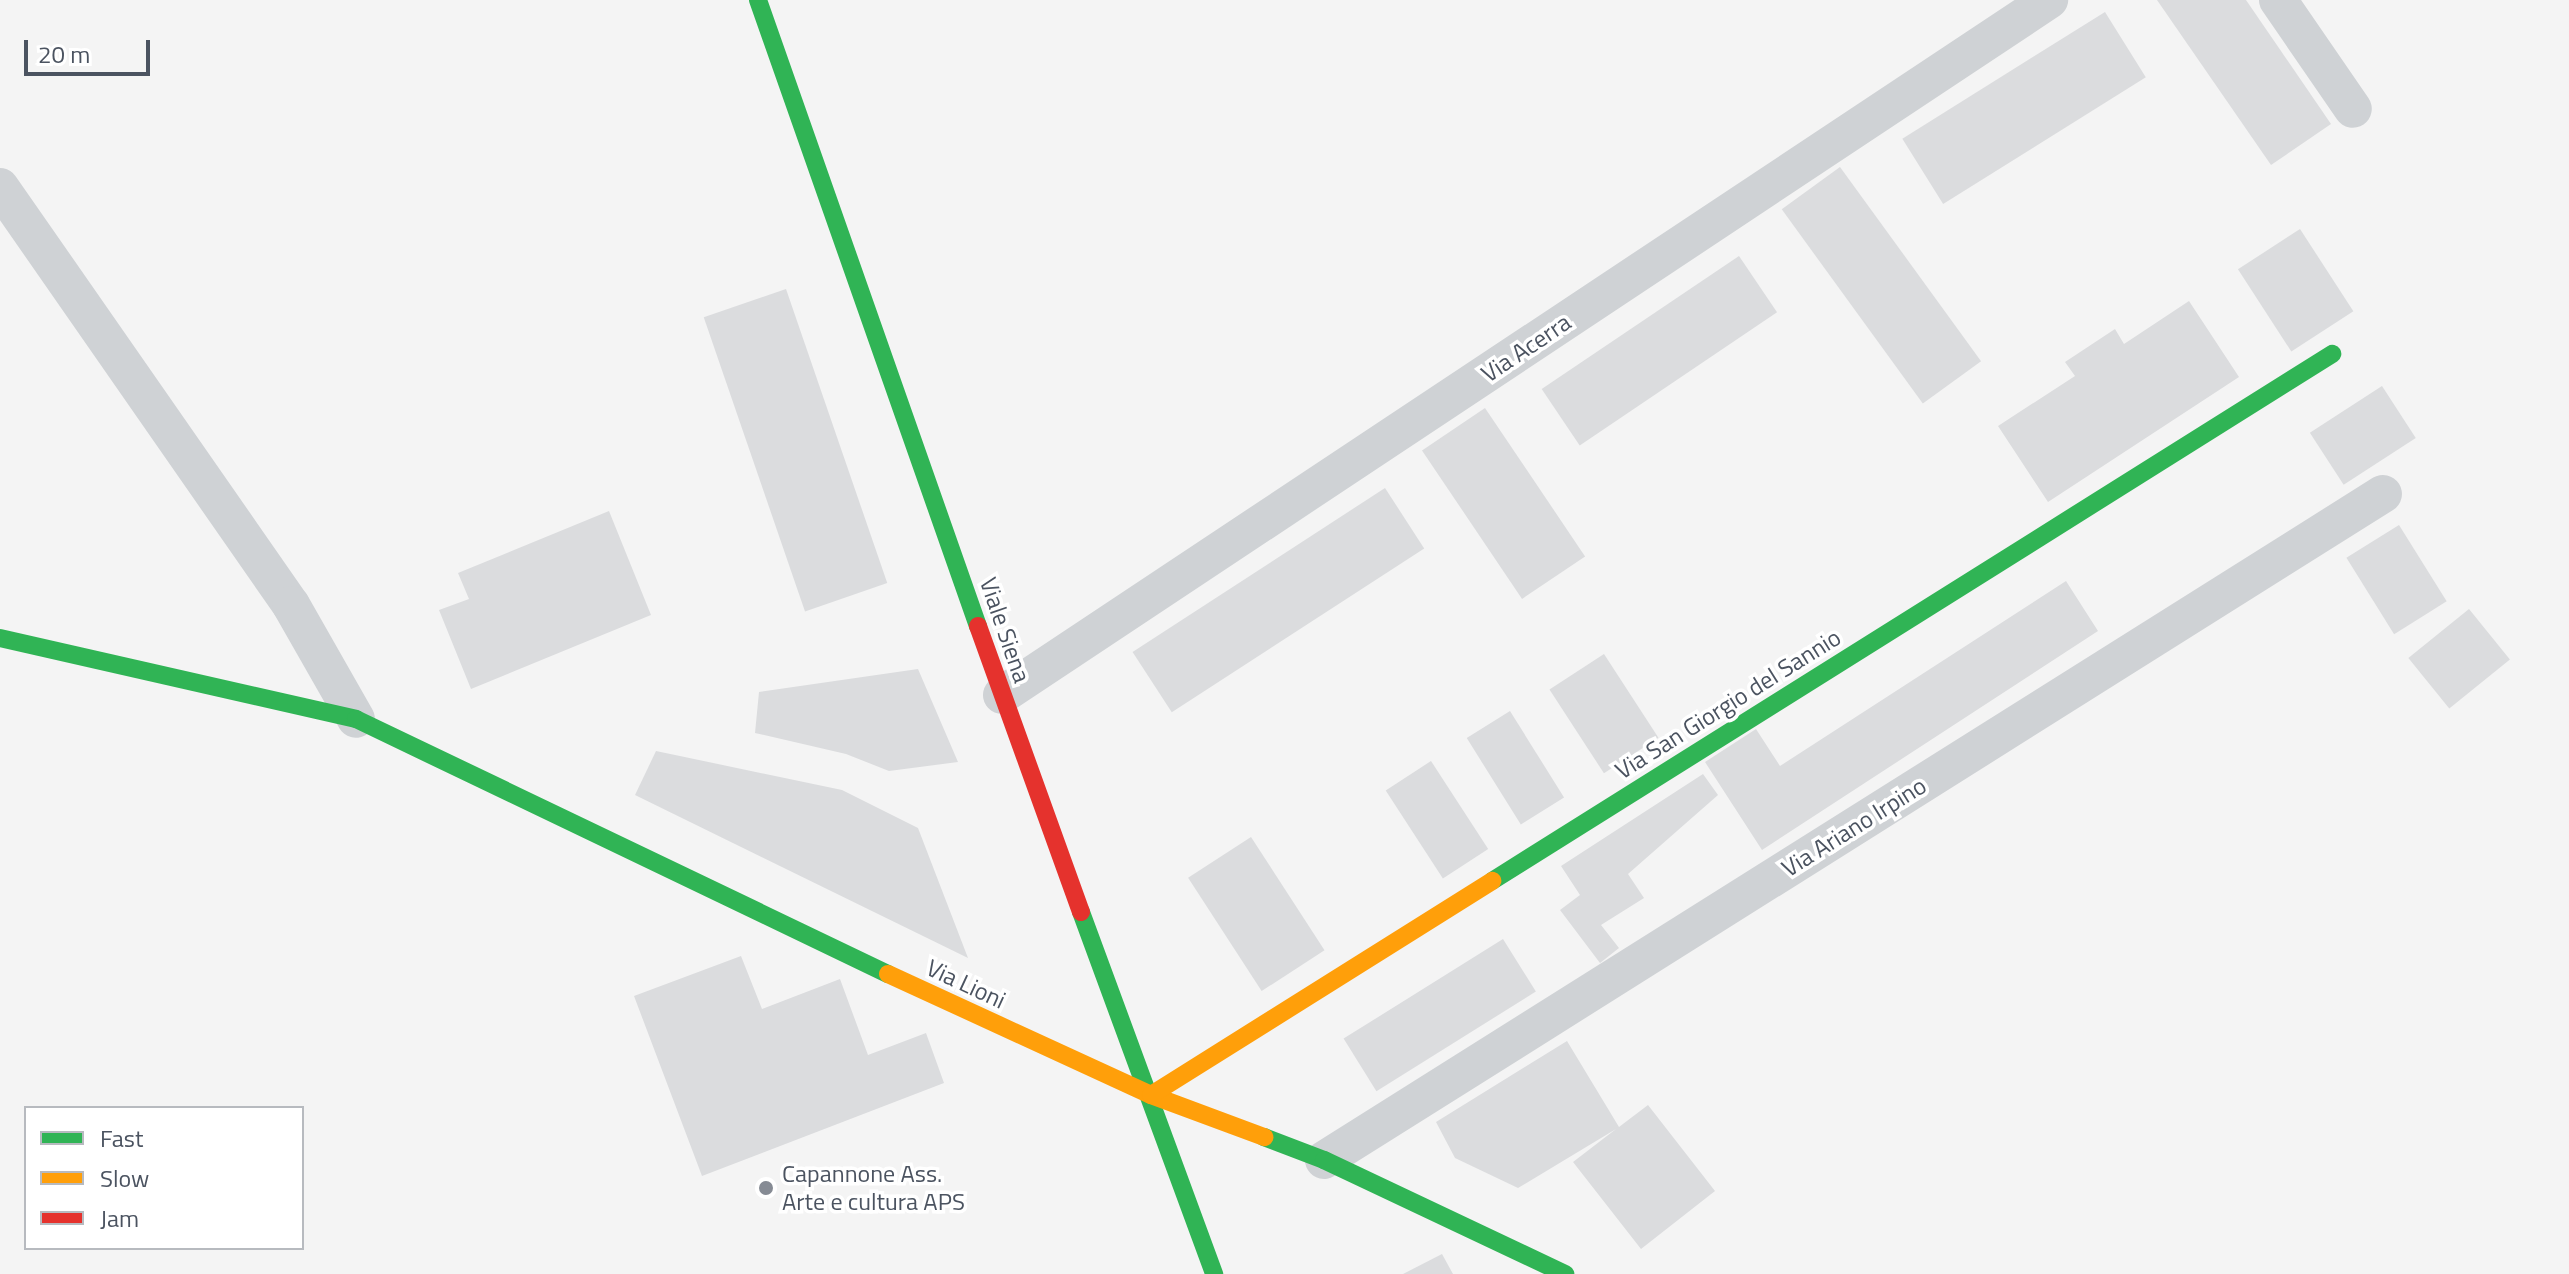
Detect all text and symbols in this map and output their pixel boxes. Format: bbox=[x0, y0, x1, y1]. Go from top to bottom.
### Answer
scale bar bbox=[28, 24, 154, 74]
text: 20 m bbox=[38, 36, 90, 72]
street label: Via Acerra bbox=[1476, 308, 1576, 388]
street label: Viale Siena bbox=[974, 574, 1036, 686]
street label: Via San Giorgio del Sannio bbox=[1610, 623, 1846, 785]
street label: Via Ariano Irpino bbox=[1776, 771, 1932, 883]
street label: Via Lioni bbox=[922, 953, 1010, 1015]
legend bbox=[24, 1106, 304, 1250]
text: Fast bbox=[100, 1120, 143, 1156]
text: Slow bbox=[100, 1160, 149, 1196]
place label: Capannone Ass. Arte e cultura APS bbox=[782, 1160, 965, 1216]
marker: Capannone Ass. Arte e cultura APS bbox=[757, 1179, 775, 1197]
text: Jam bbox=[100, 1200, 139, 1236]

